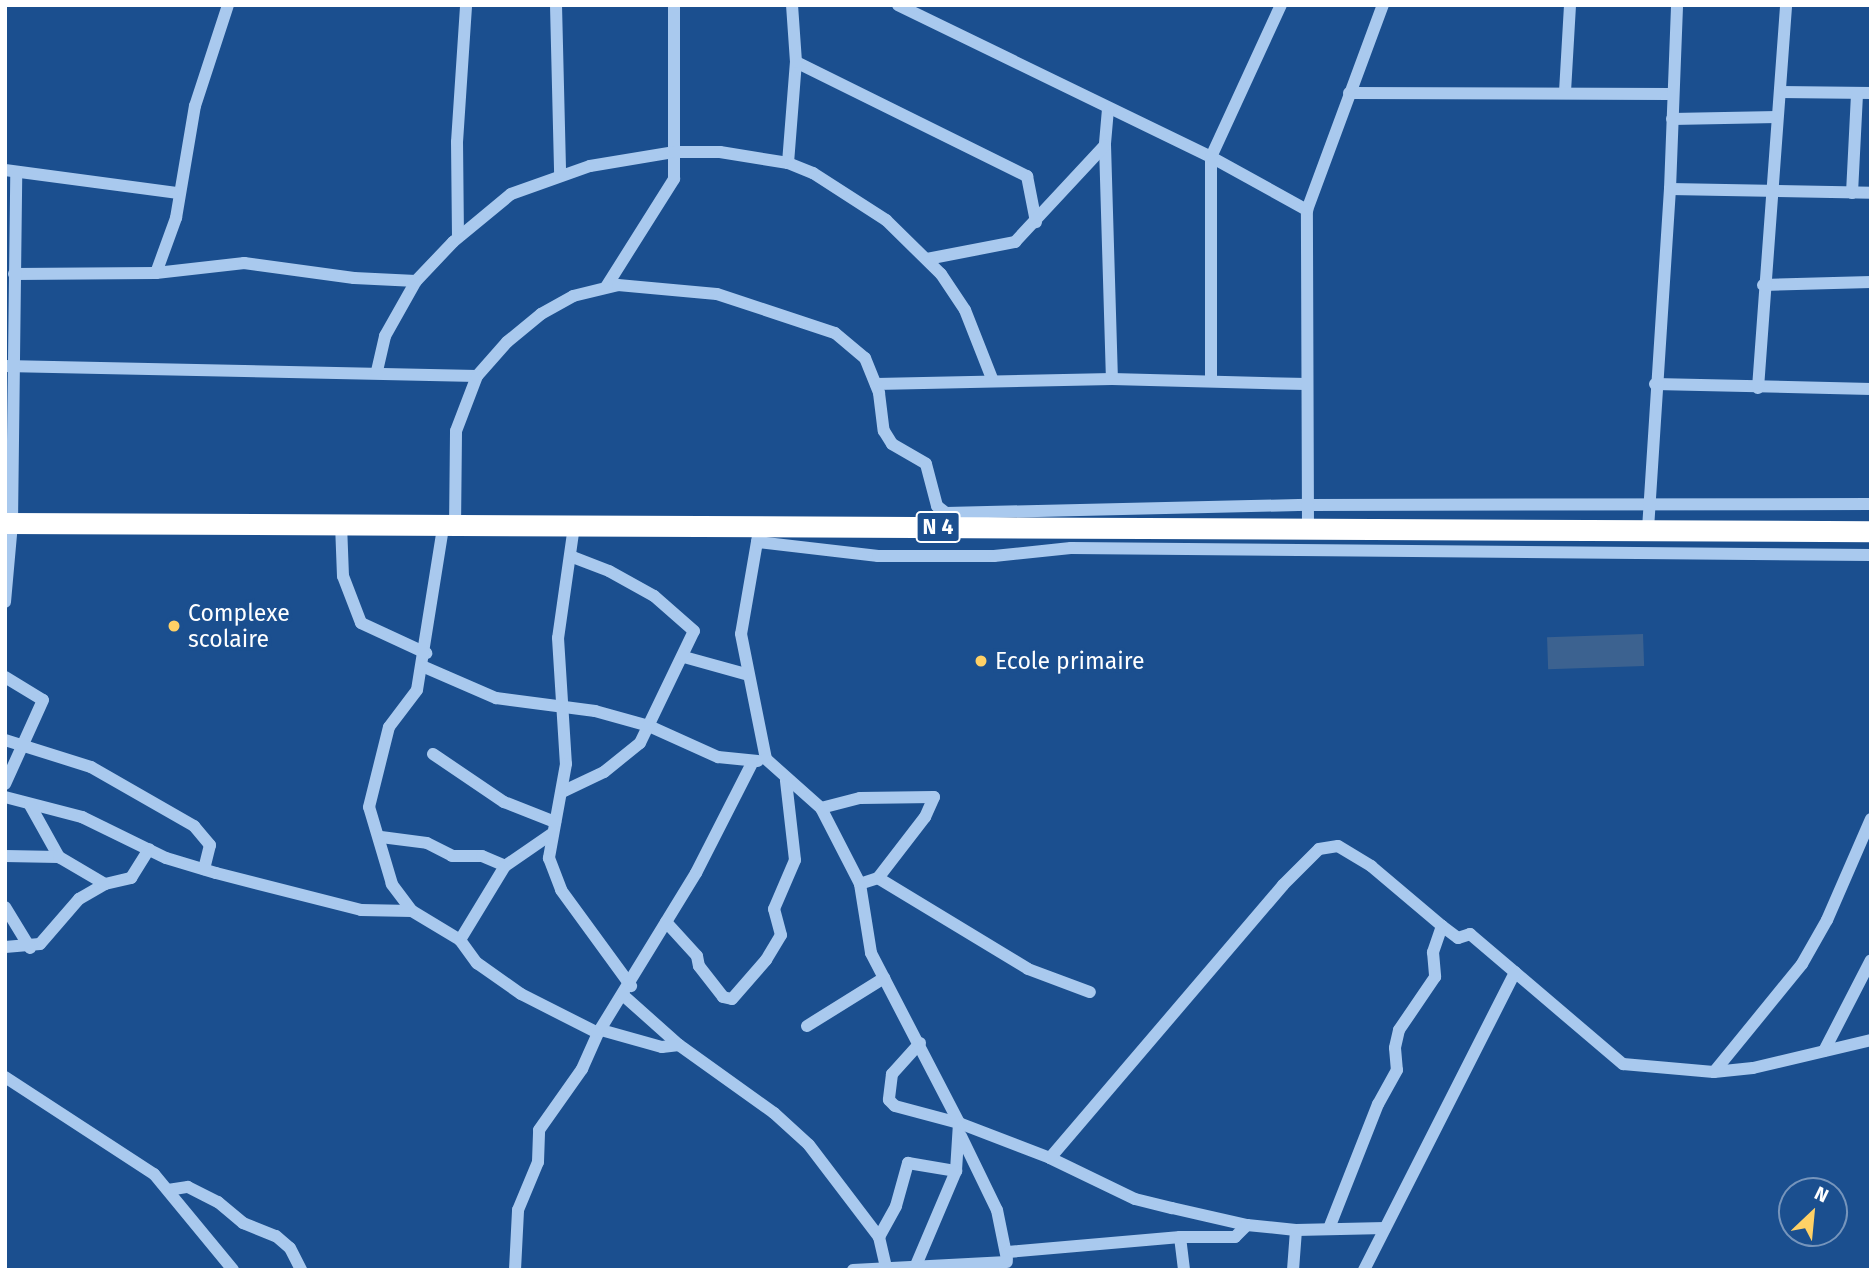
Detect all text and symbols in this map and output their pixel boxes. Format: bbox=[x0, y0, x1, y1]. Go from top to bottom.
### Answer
road number: N 4 bbox=[915, 510, 961, 544]
place label: Complexe scolaire bbox=[188, 599, 290, 653]
marker: Complexe scolaire bbox=[166, 618, 182, 634]
place label: Ecole primaire bbox=[995, 647, 1145, 675]
marker: Ecole primaire bbox=[973, 653, 989, 669]
north arrow bbox=[1778, 1177, 1848, 1247]
text: N bbox=[1811, 1181, 1832, 1208]

